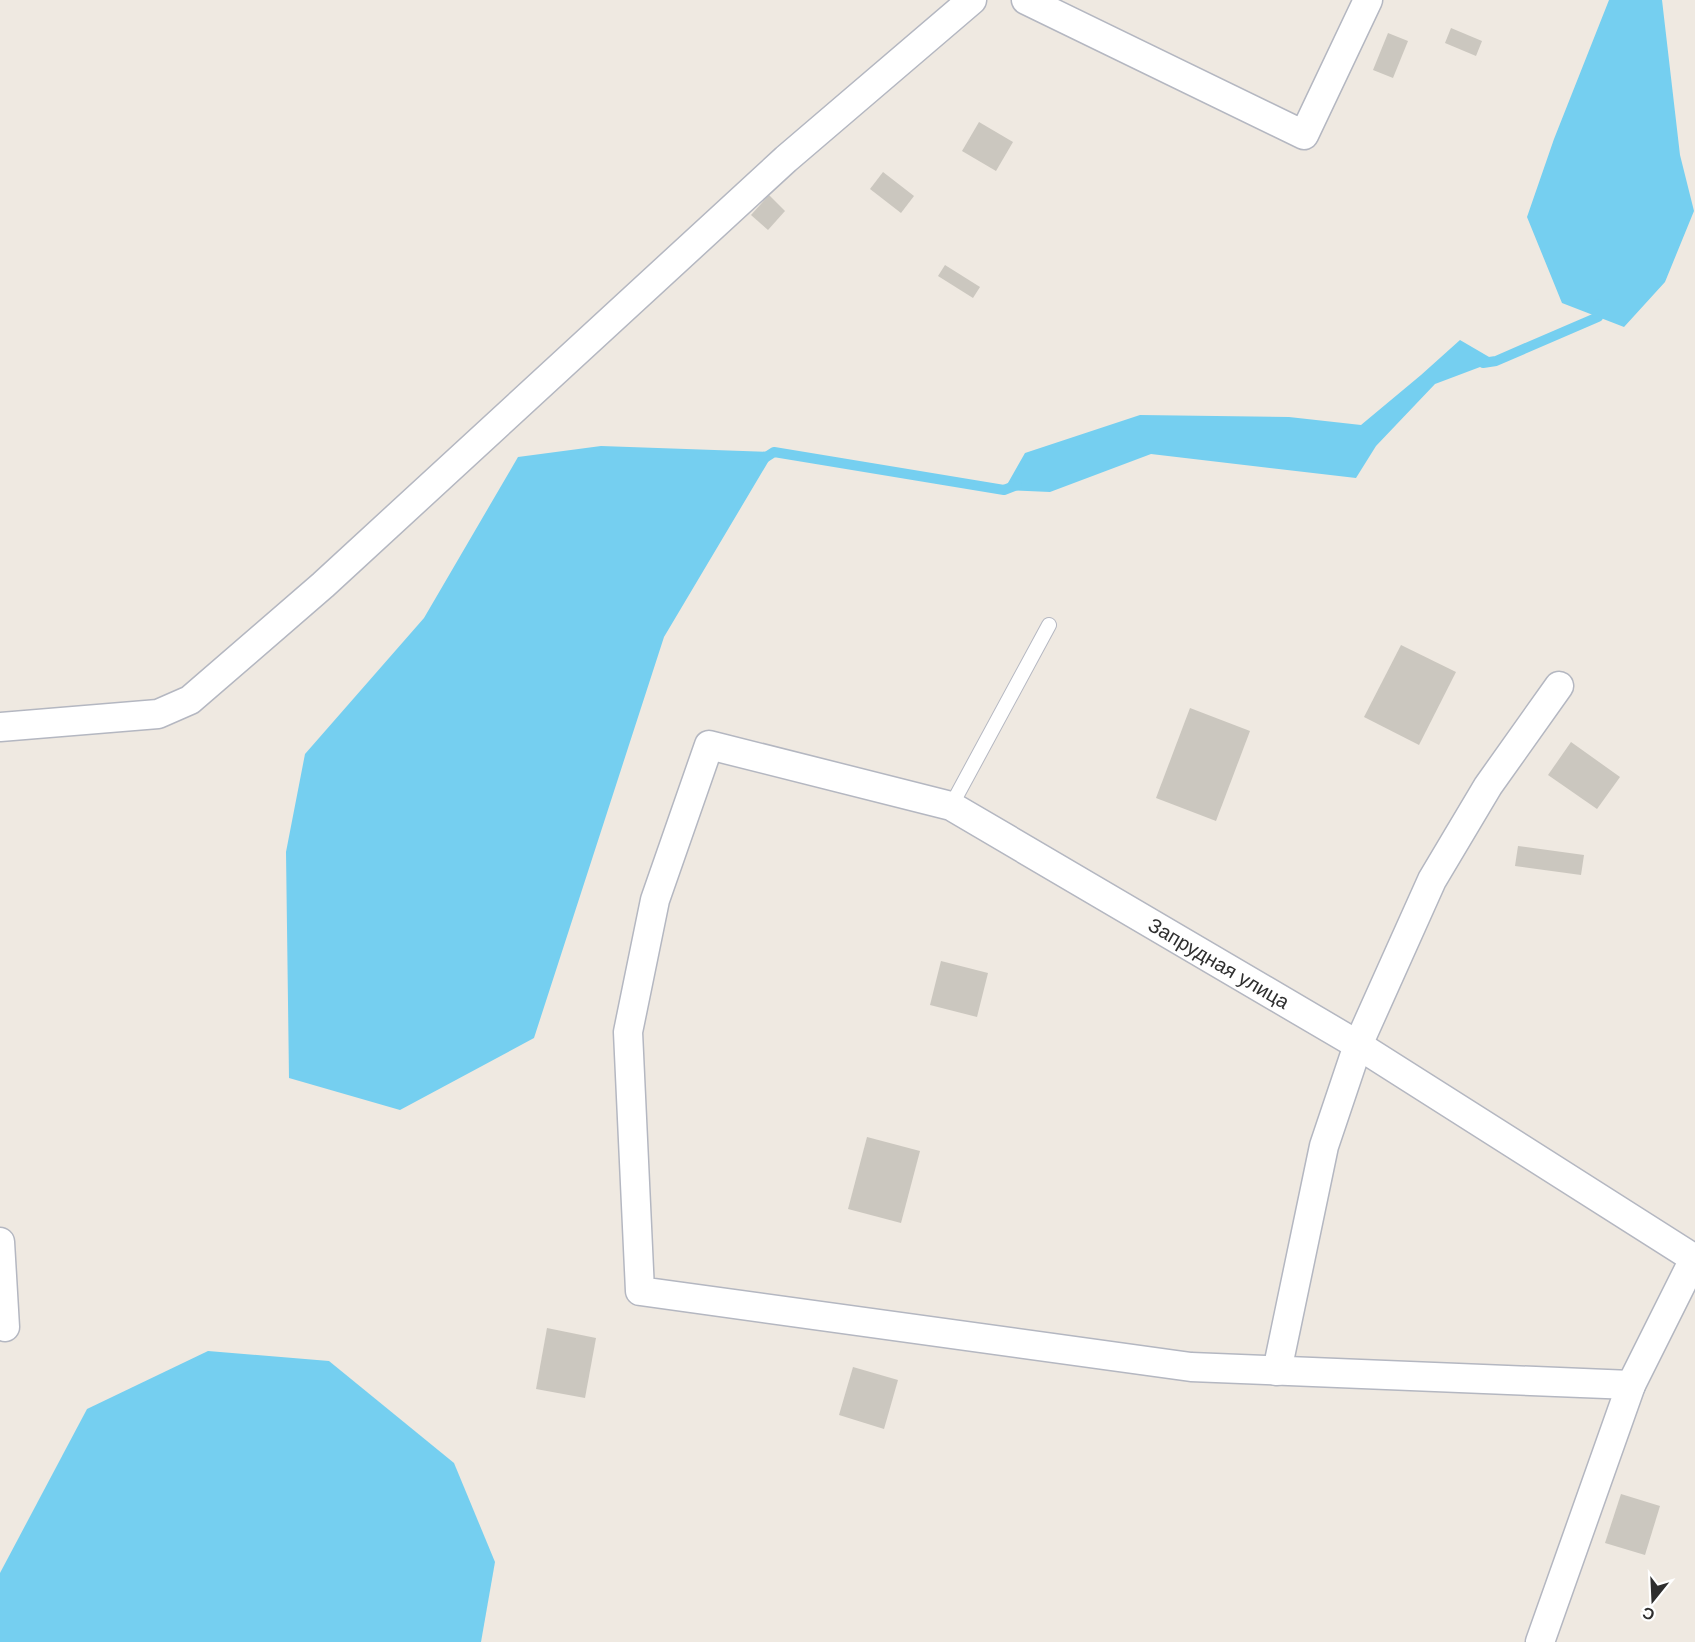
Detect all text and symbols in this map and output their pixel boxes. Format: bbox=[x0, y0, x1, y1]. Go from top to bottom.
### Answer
street label: Запрудная улица bbox=[1145, 913, 1294, 1014]
north arrow bbox=[1623, 1570, 1683, 1630]
text: С bbox=[1640, 1604, 1657, 1624]

